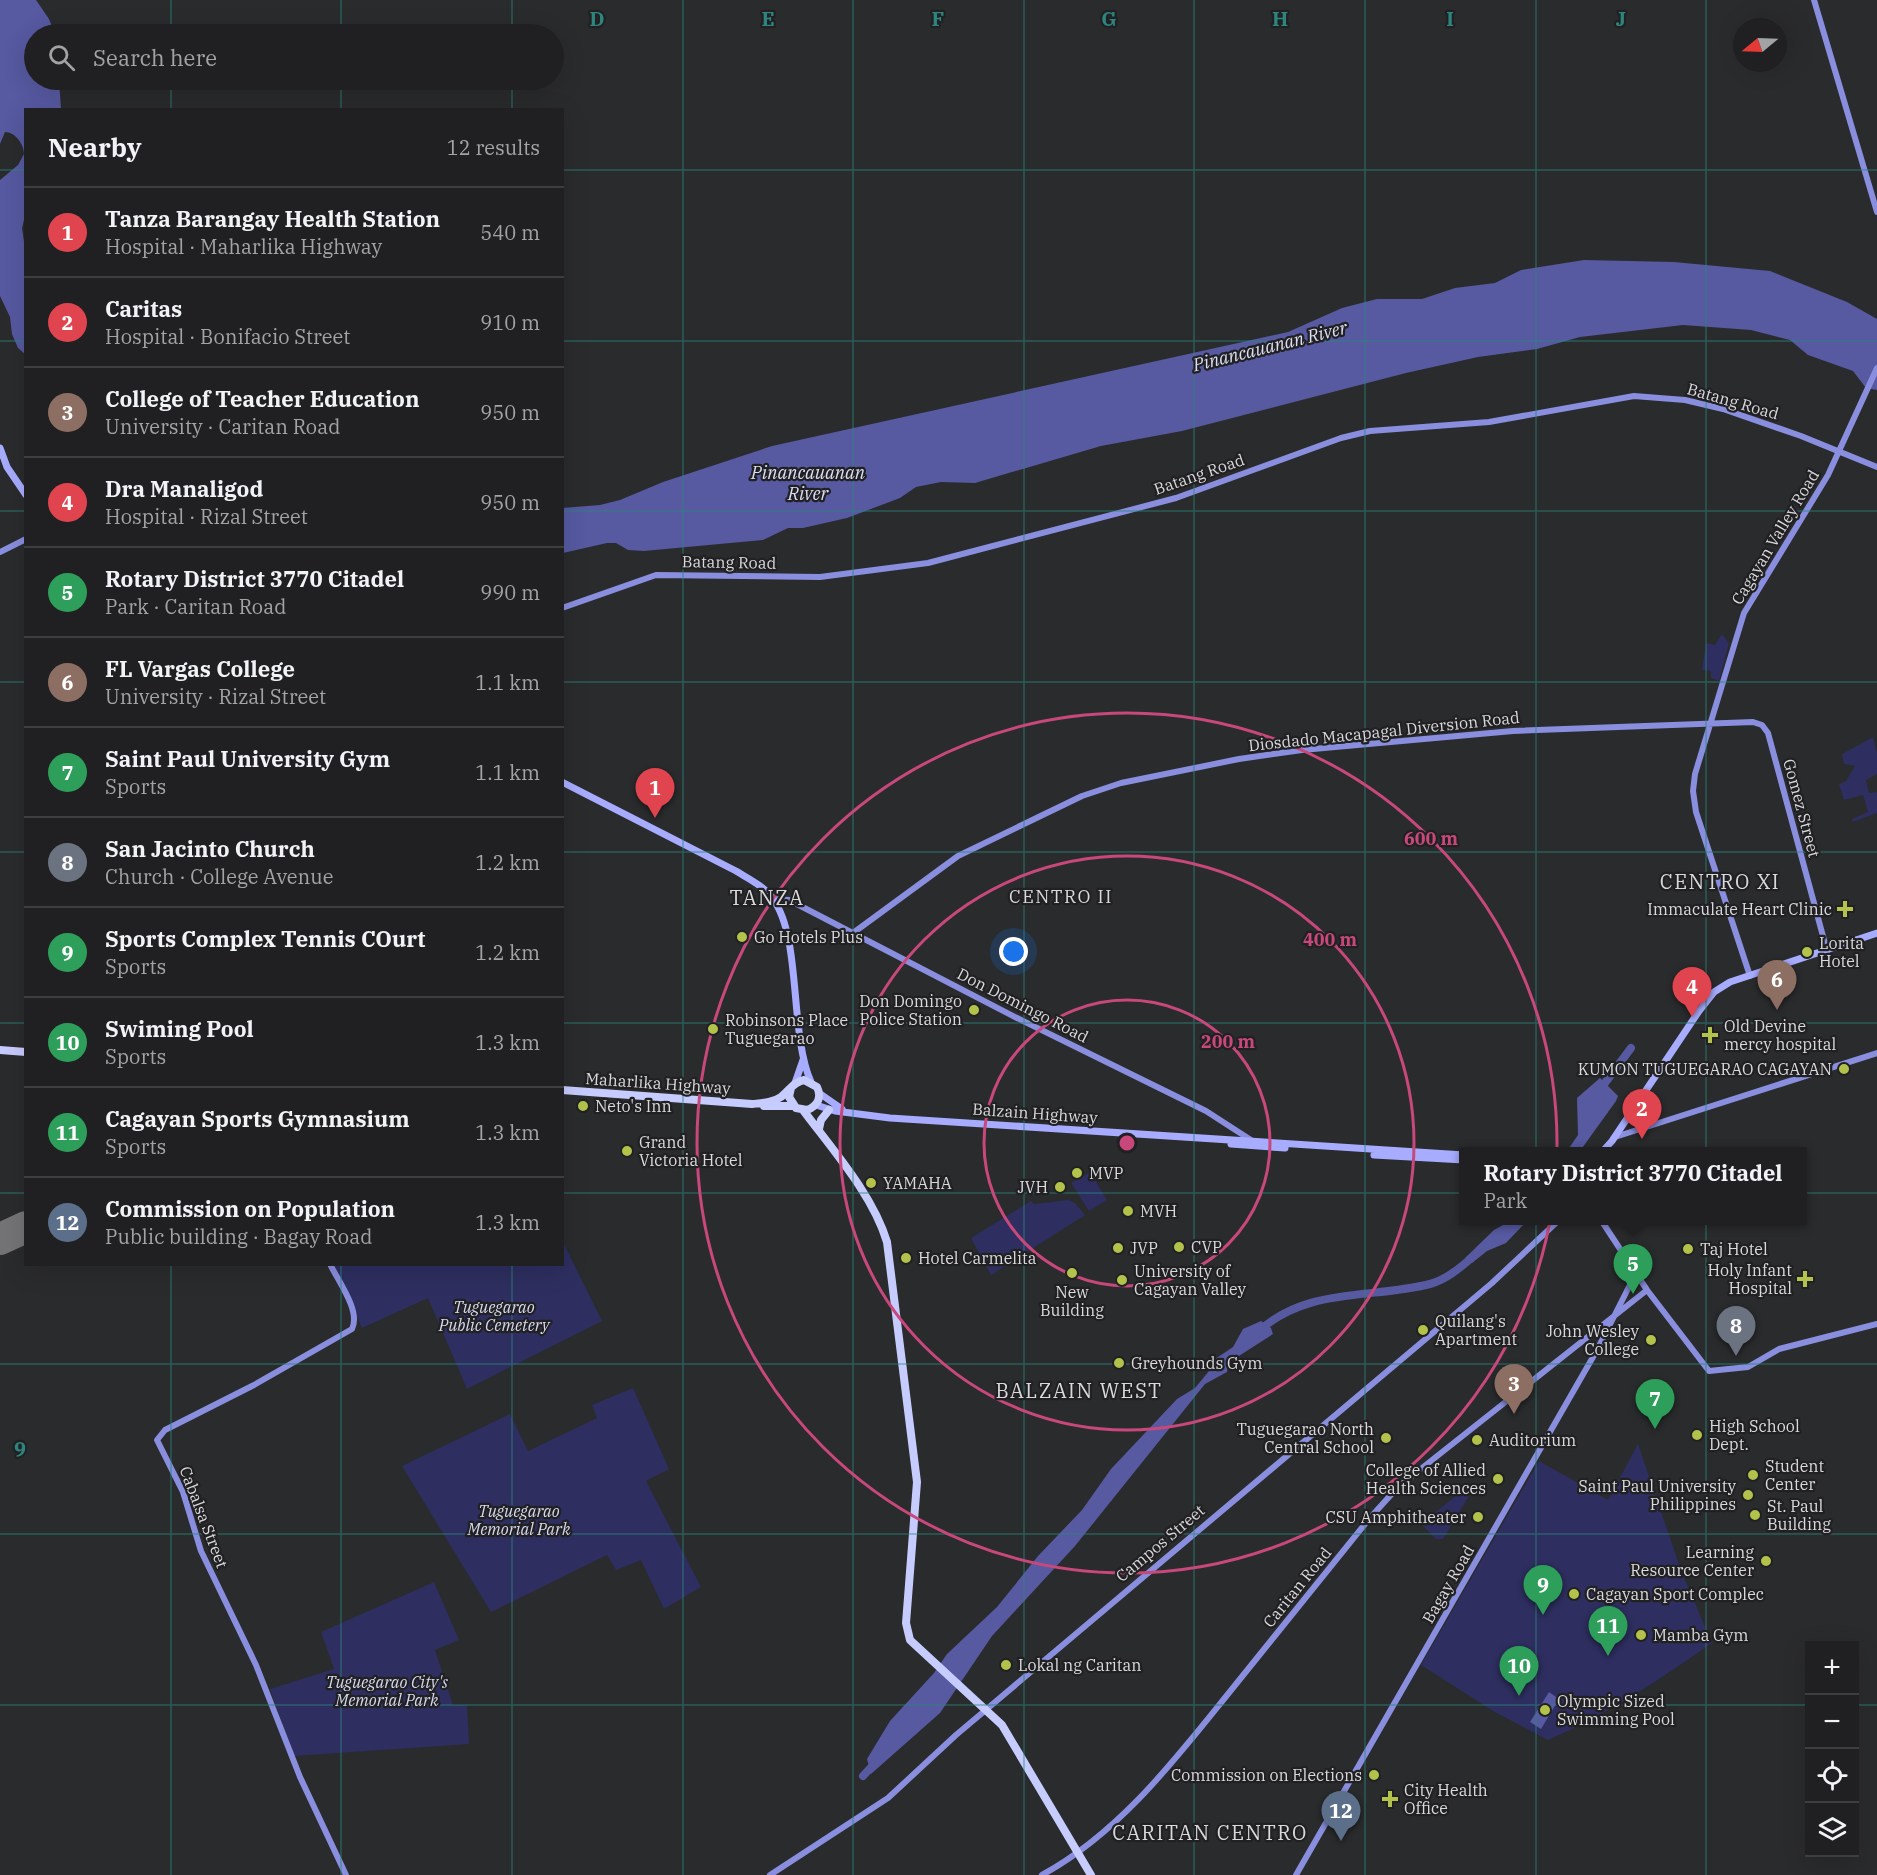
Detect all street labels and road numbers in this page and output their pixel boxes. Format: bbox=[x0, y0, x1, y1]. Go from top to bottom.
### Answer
street label: Batang Road bbox=[1685, 378, 1781, 424]
street label: Batang Road bbox=[1151, 449, 1247, 499]
street label: Cagayan Valley Road bbox=[1727, 466, 1823, 608]
street label: Batang Road bbox=[682, 551, 777, 573]
street label: Diosdado Macapagal Diversion Road bbox=[1247, 707, 1521, 755]
street label: Gomez Street bbox=[1779, 757, 1825, 860]
street label: Don Domingo Road bbox=[954, 963, 1092, 1047]
street label: Maharlika Highway bbox=[585, 1068, 732, 1098]
street label: Balzain Highway bbox=[972, 1099, 1099, 1127]
street label: Cabalsa Street bbox=[175, 1463, 233, 1571]
street label: Campos Street bbox=[1112, 1500, 1209, 1586]
street label: Bagay Road bbox=[1418, 1541, 1479, 1627]
street label: Caritan Road bbox=[1259, 1543, 1336, 1631]

